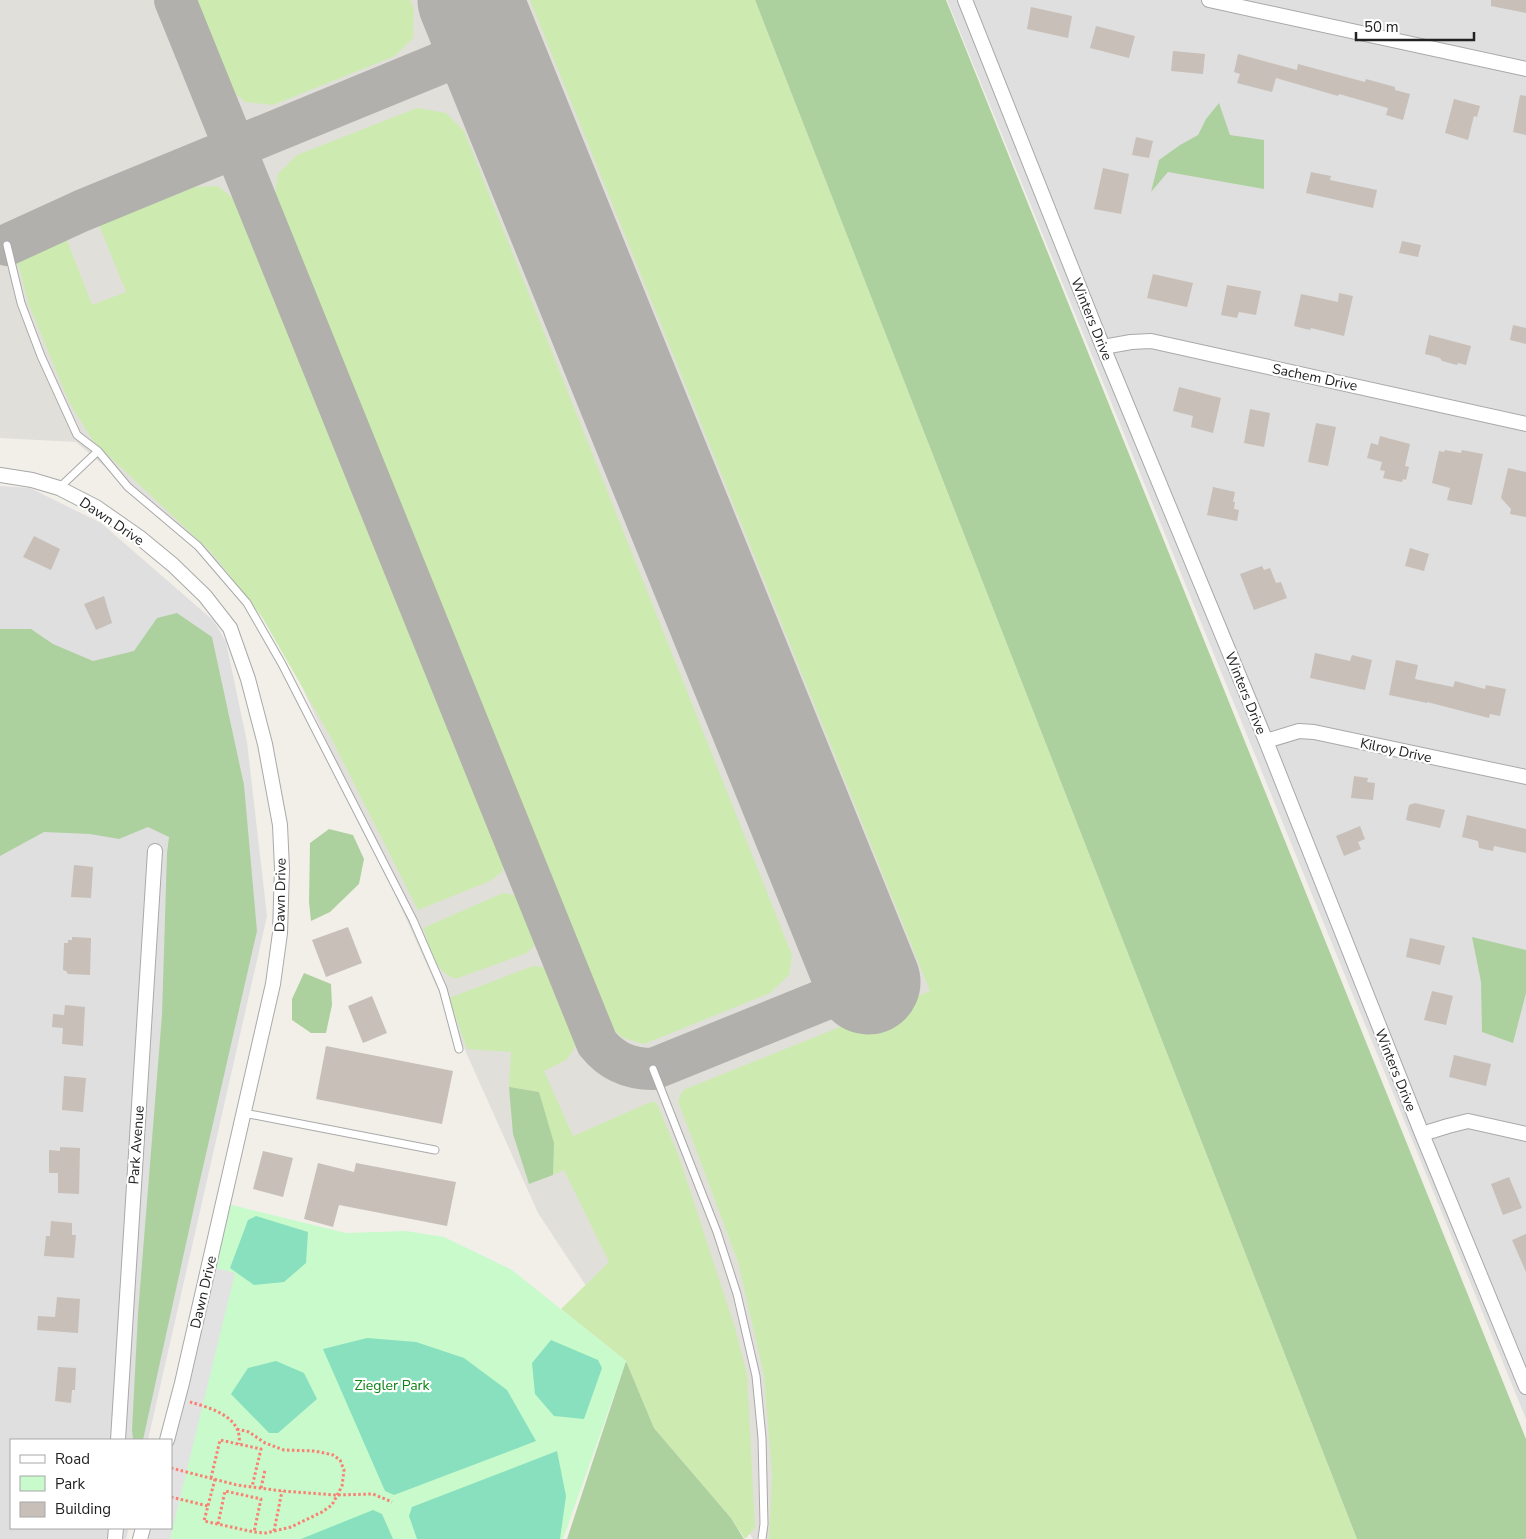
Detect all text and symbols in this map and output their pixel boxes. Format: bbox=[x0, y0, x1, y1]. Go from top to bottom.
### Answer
scale bar bbox=[1356, 10, 1474, 42]
text: 50 m bbox=[1364, 17, 1399, 37]
street label: Winters Drive bbox=[1066, 275, 1117, 363]
street label: Sachem Drive bbox=[1271, 359, 1359, 396]
street label: Dawn Drive bbox=[76, 493, 148, 550]
street label: Winters Drive bbox=[1220, 649, 1271, 737]
street label: Kilroy Drive bbox=[1358, 734, 1433, 767]
street label: Dawn Drive bbox=[270, 858, 291, 932]
street label: Winters Drive bbox=[1370, 1026, 1421, 1114]
street label: Park Avenue bbox=[124, 1105, 149, 1185]
street label: Dawn Drive bbox=[186, 1254, 221, 1330]
park label: Ziegler Park bbox=[354, 1376, 431, 1395]
legend bbox=[10, 1439, 172, 1529]
text: Road bbox=[55, 1449, 90, 1469]
text: Park bbox=[55, 1474, 85, 1494]
text: Building bbox=[55, 1499, 111, 1519]

